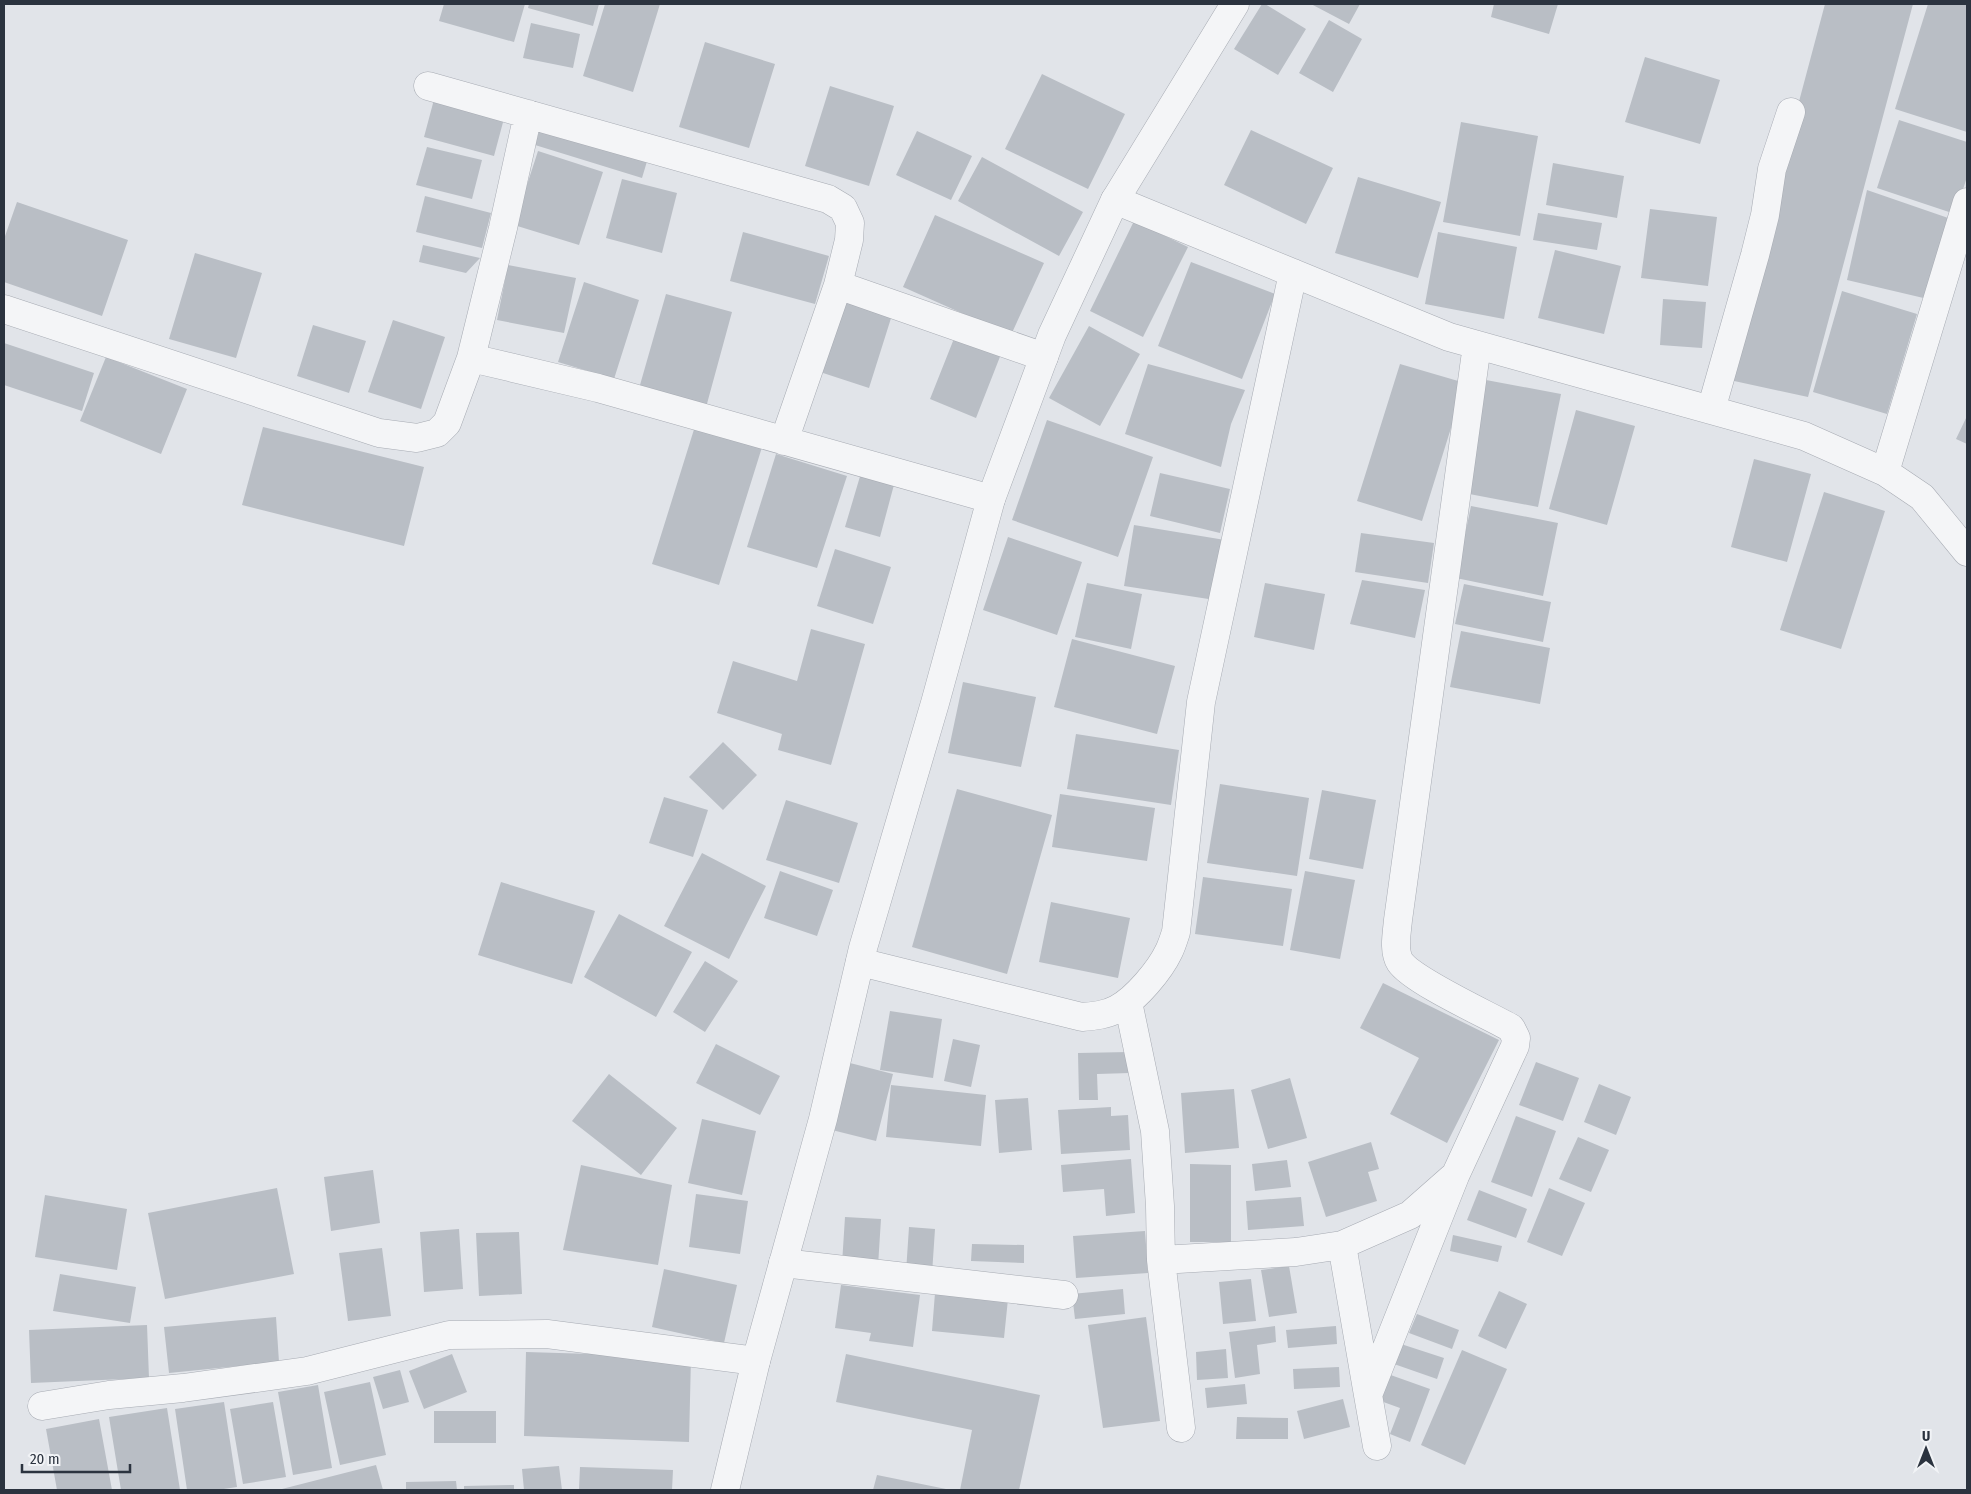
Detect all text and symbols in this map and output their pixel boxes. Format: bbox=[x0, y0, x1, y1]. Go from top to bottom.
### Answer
north arrow bbox=[1901, 1424, 1951, 1474]
text: U bbox=[1922, 1428, 1930, 1445]
scale bar bbox=[22, 1442, 130, 1474]
text: 20 m bbox=[30, 1450, 60, 1468]

